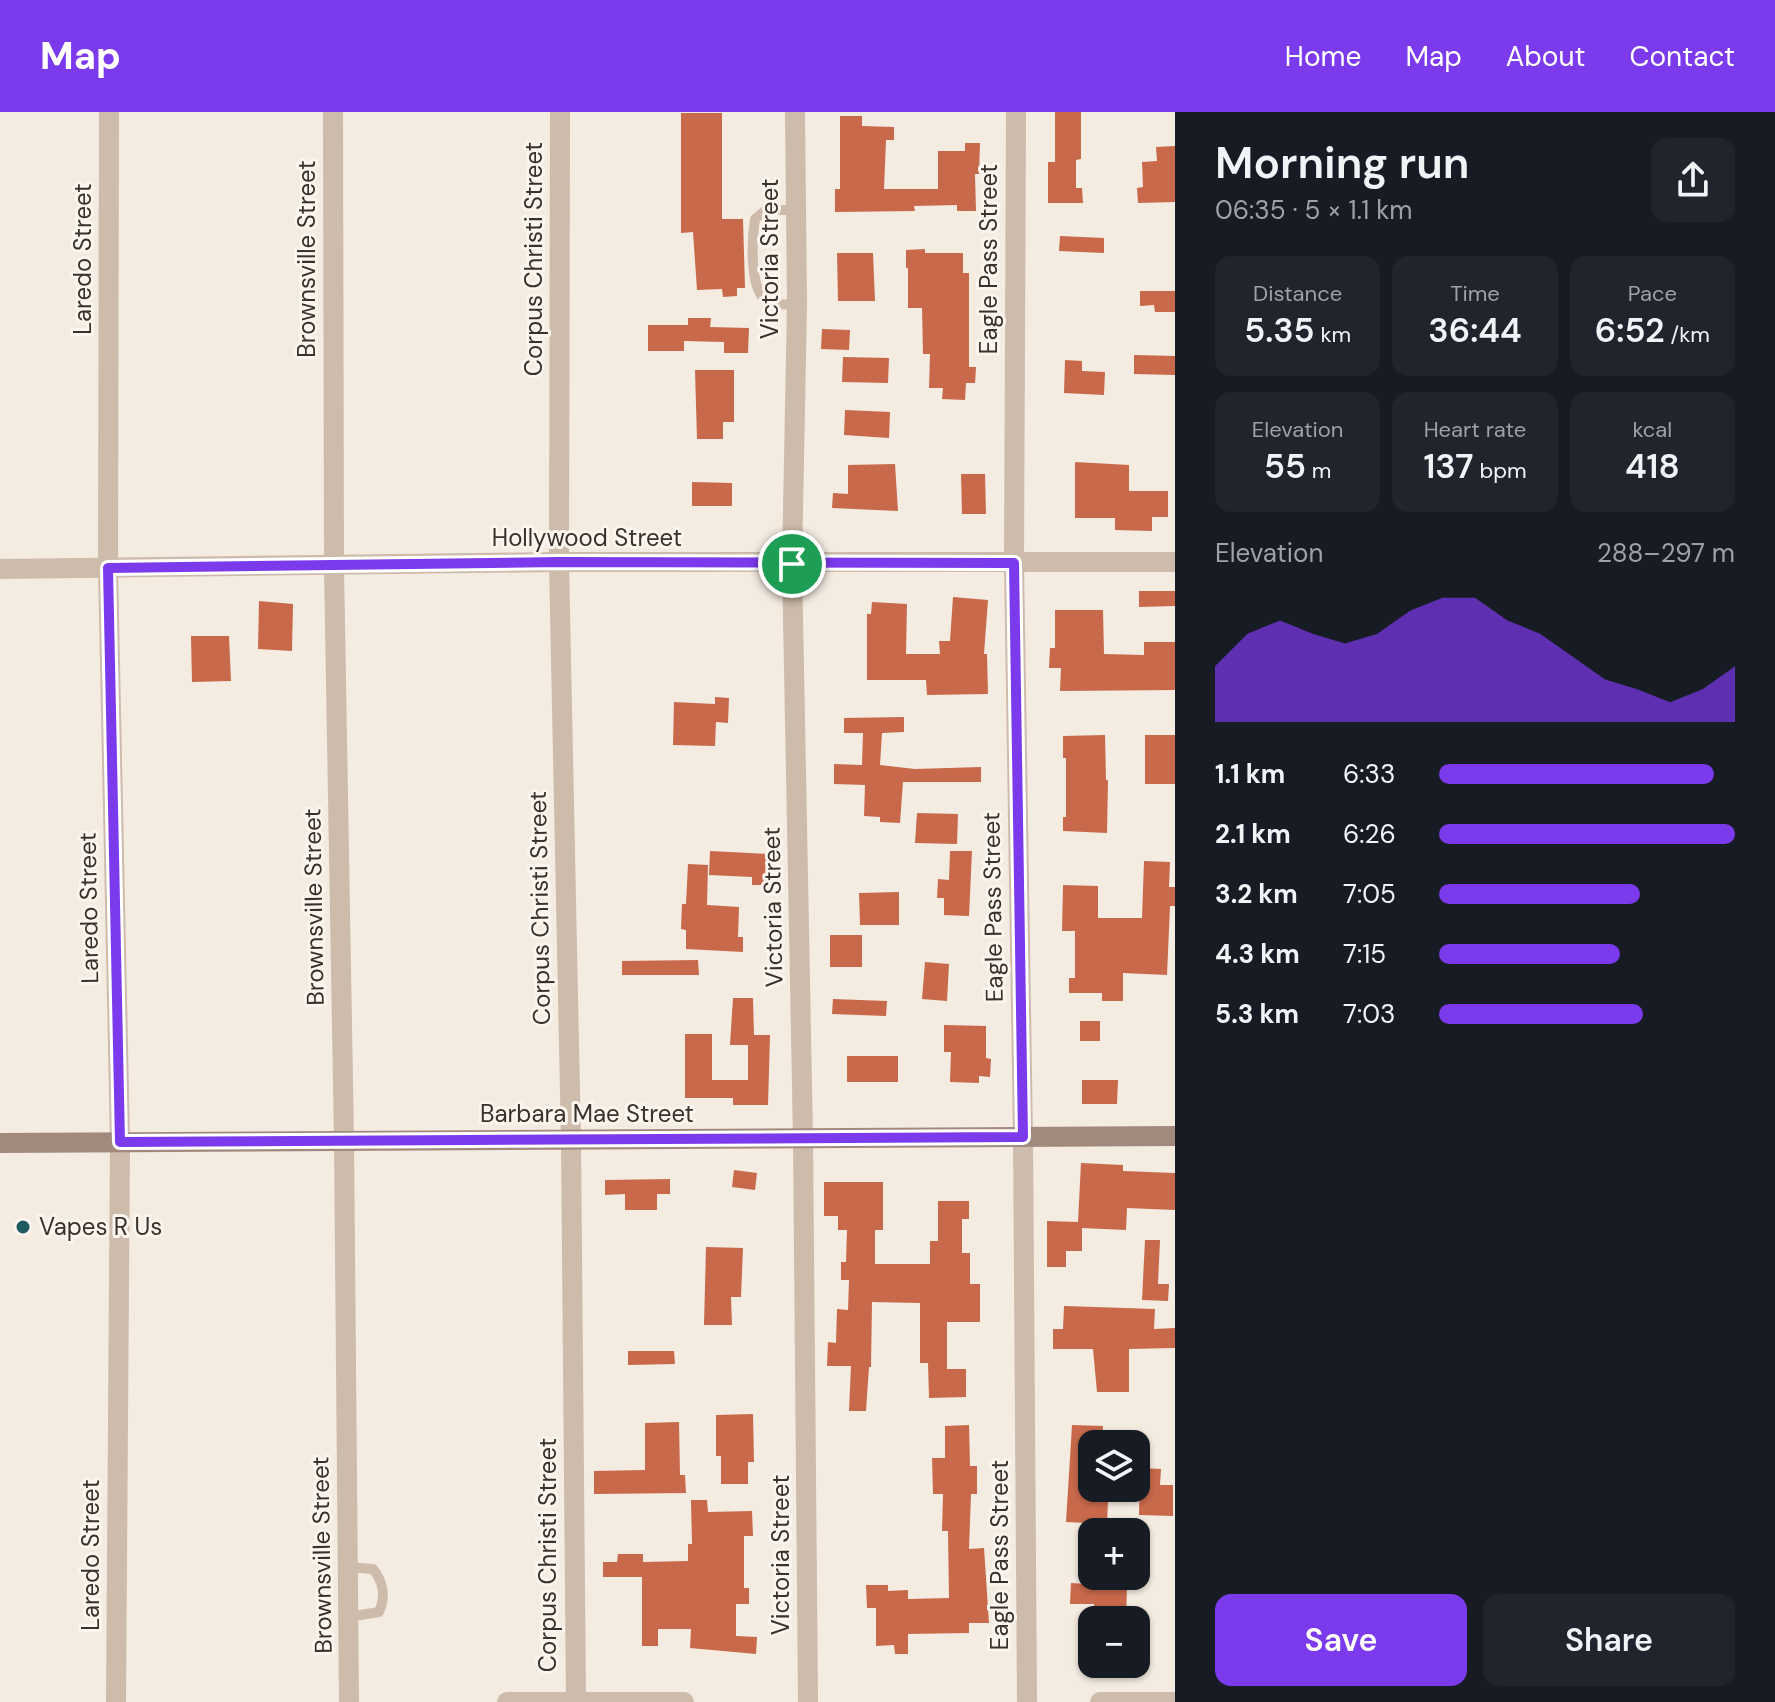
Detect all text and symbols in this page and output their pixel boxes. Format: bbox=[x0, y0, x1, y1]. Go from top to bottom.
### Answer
text: Map bbox=[40, 31, 121, 81]
text: Home bbox=[1285, 38, 1361, 75]
text: Map bbox=[1405, 38, 1462, 75]
text: About bbox=[1506, 38, 1585, 75]
text: Contact bbox=[1629, 38, 1735, 75]
text: Morning run bbox=[1215, 134, 1469, 192]
button: share bbox=[1651, 138, 1735, 222]
street label: Corpus Christi Street bbox=[518, 142, 549, 376]
street label: Brownsville Street bbox=[291, 160, 322, 358]
street label: Eagle Pass Street bbox=[973, 164, 1004, 354]
street label: Victoria Street bbox=[754, 179, 785, 339]
street label: Laredo Street bbox=[67, 183, 98, 335]
text: 06:35 · 5 × 1.1 km bbox=[1215, 193, 1413, 227]
text: Distance bbox=[1253, 279, 1342, 308]
text: Time bbox=[1450, 279, 1500, 308]
text: Pace bbox=[1628, 279, 1677, 308]
text: 5.35 bbox=[1244, 308, 1315, 353]
text: 36:44 bbox=[1428, 308, 1522, 353]
text: 6:52 bbox=[1595, 308, 1665, 353]
text: km bbox=[1315, 320, 1351, 349]
text: /km bbox=[1665, 320, 1710, 349]
text: Elevation bbox=[1252, 415, 1344, 444]
text: Heart rate bbox=[1424, 415, 1526, 444]
text: kcal bbox=[1632, 415, 1672, 444]
text: 55 bbox=[1264, 444, 1306, 489]
text: 137 bbox=[1423, 444, 1474, 489]
text: 418 bbox=[1625, 444, 1680, 489]
text: m bbox=[1306, 456, 1331, 485]
text: bpm bbox=[1474, 456, 1527, 485]
street label: Hollywood Street bbox=[492, 522, 682, 553]
pin bbox=[758, 530, 826, 598]
text: Elevation bbox=[1215, 536, 1323, 570]
text: 288–297 m bbox=[1597, 536, 1735, 570]
icon: arrive bbox=[770, 542, 814, 586]
text: 1.1 km bbox=[1215, 757, 1285, 791]
text: 6:33 bbox=[1343, 757, 1395, 791]
street label: Corpus Christi Street bbox=[522, 791, 557, 1025]
street label: Brownsville Street bbox=[296, 808, 331, 1006]
street label: Eagle Pass Street bbox=[975, 812, 1010, 1002]
text: 2.1 km bbox=[1215, 817, 1291, 851]
text: 6:26 bbox=[1343, 817, 1396, 851]
street label: Victoria Street bbox=[756, 826, 789, 988]
street label: Laredo Street bbox=[72, 832, 105, 984]
text: 3.2 km bbox=[1215, 877, 1298, 911]
text: 7:05 bbox=[1343, 877, 1396, 911]
text: 4.3 km bbox=[1215, 937, 1300, 971]
text: 7:15 bbox=[1343, 937, 1386, 971]
text: 5.3 km bbox=[1215, 997, 1299, 1031]
text: 7:03 bbox=[1343, 997, 1395, 1031]
street label: Barbara Mae Street bbox=[480, 1098, 694, 1129]
place label: Vapes R Us bbox=[39, 1211, 162, 1242]
marker: Vapes R Us bbox=[14, 1218, 32, 1236]
map controls bbox=[1078, 1430, 1150, 1678]
button: layers bbox=[1078, 1430, 1150, 1502]
street label: Corpus Christi Street bbox=[532, 1438, 563, 1672]
street label: Brownsville Street bbox=[304, 1456, 339, 1654]
street label: Eagle Pass Street bbox=[984, 1460, 1015, 1650]
street label: Victoria Street bbox=[765, 1475, 796, 1635]
street label: Laredo Street bbox=[75, 1479, 106, 1631]
button: + bbox=[1078, 1518, 1150, 1590]
button: Save bbox=[1215, 1594, 1467, 1686]
button: Share bbox=[1483, 1594, 1735, 1686]
button: − bbox=[1078, 1606, 1150, 1678]

